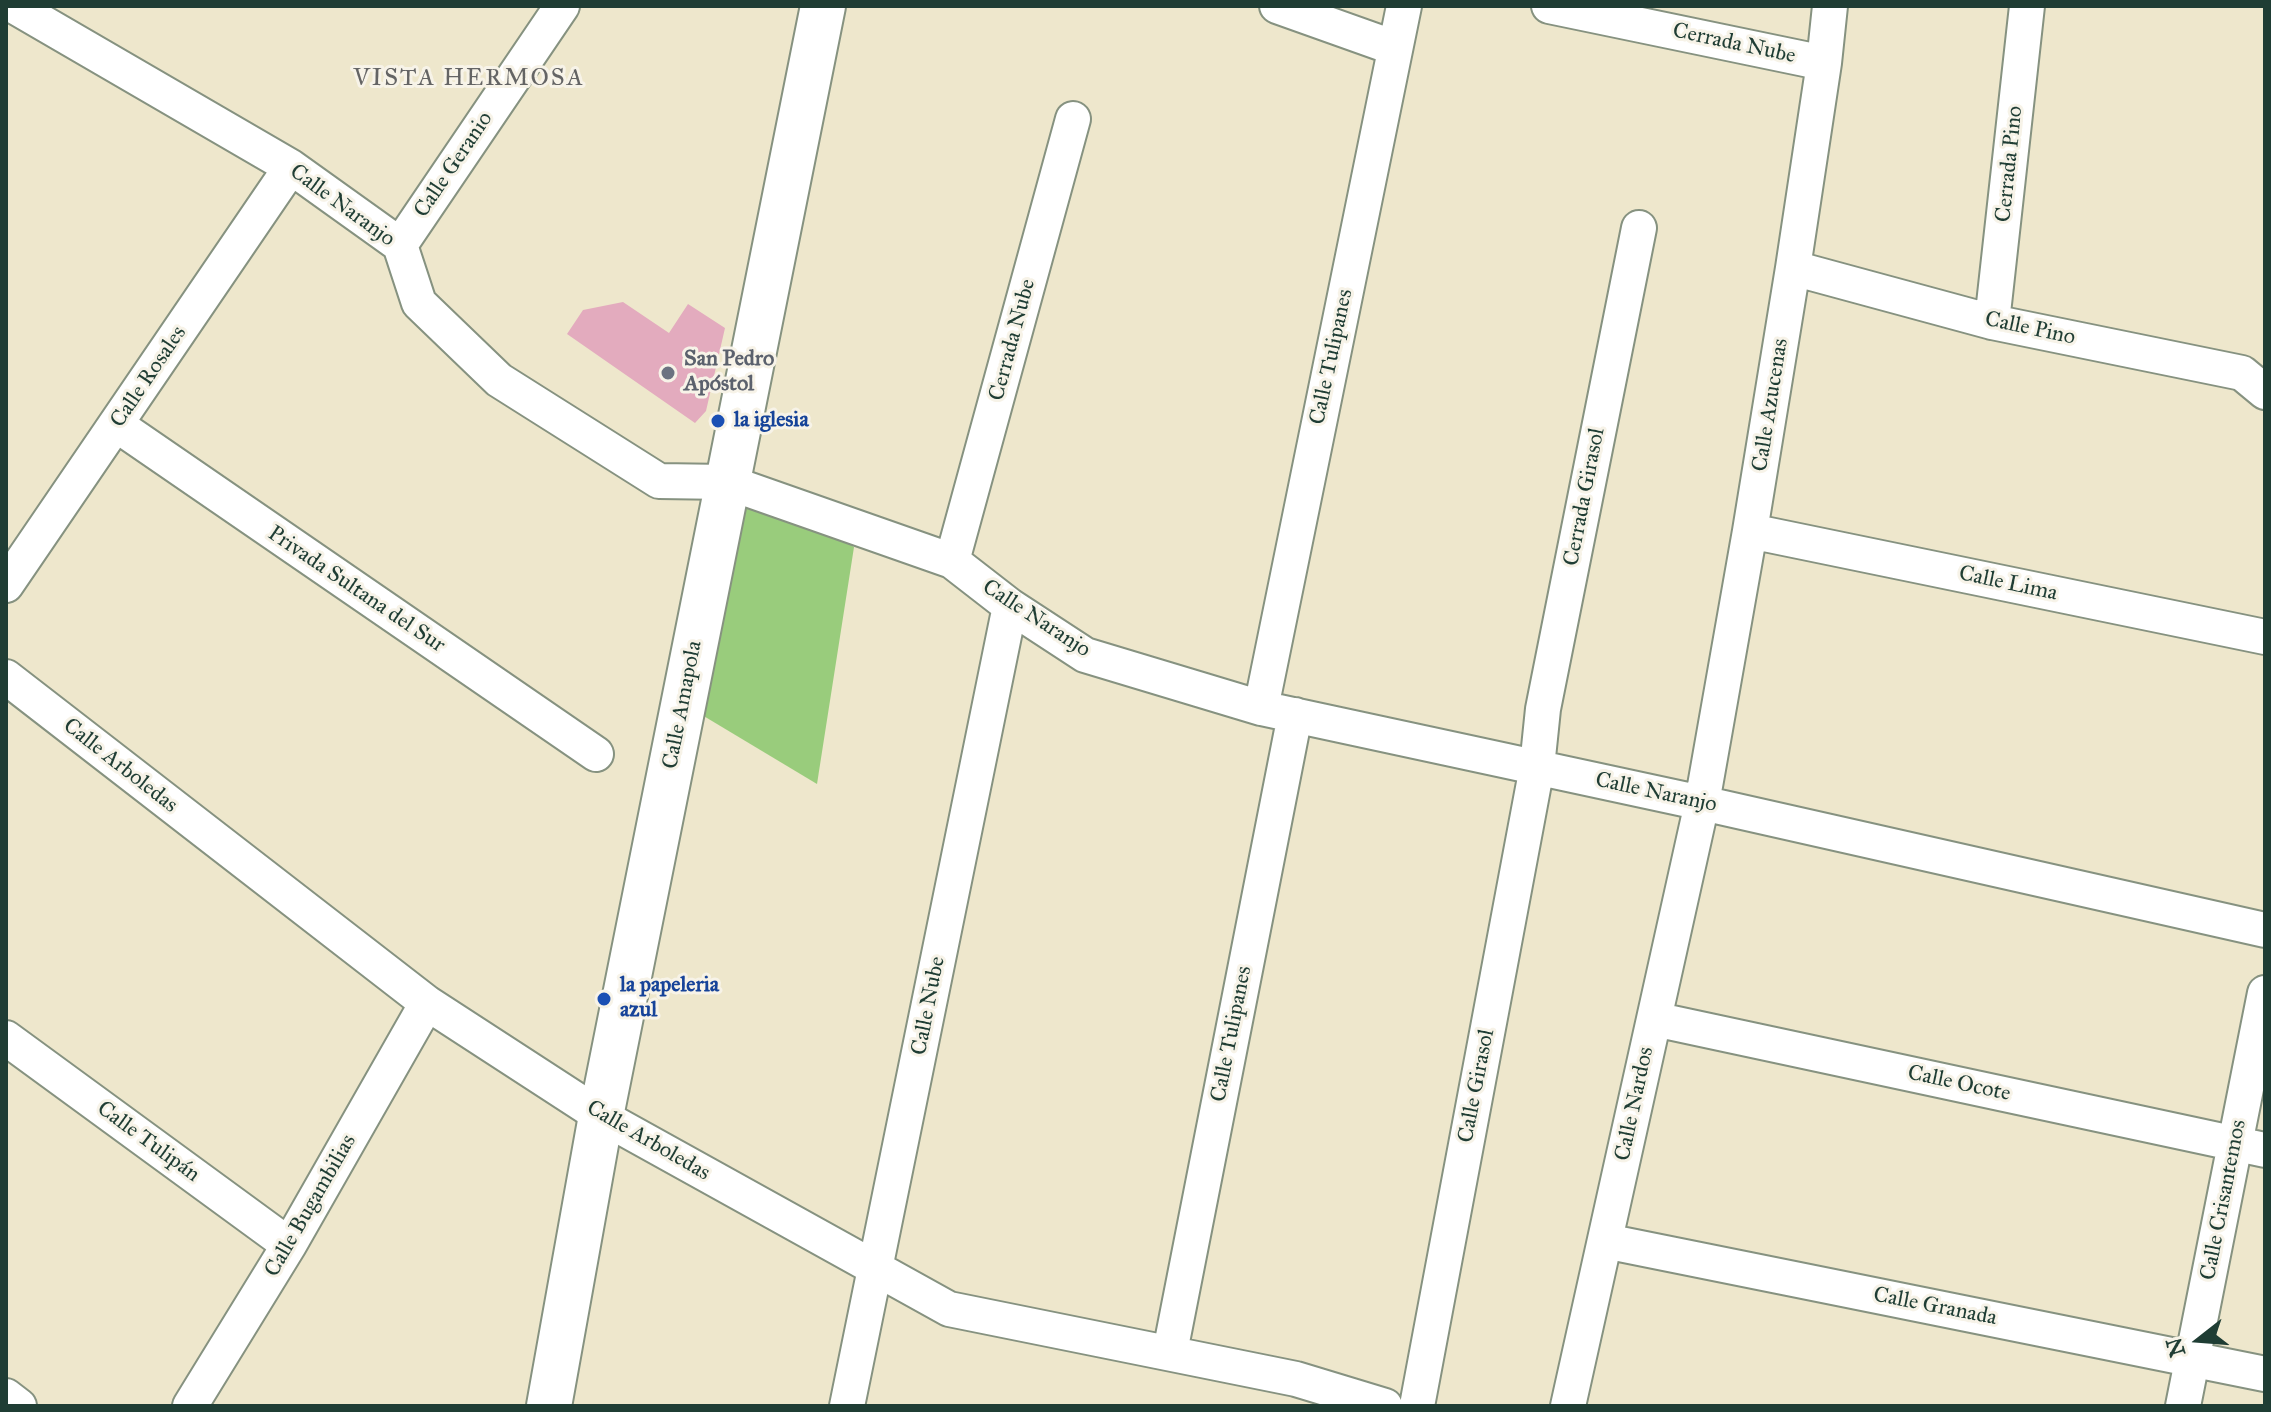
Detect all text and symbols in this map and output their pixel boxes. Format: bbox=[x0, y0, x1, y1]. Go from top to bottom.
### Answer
street label: Cerrada Nube bbox=[1670, 18, 1798, 70]
district label: VISTA HERMOSA bbox=[353, 65, 585, 93]
street label: Cerrada Pino bbox=[1991, 105, 2029, 223]
street label: Calle Geranio bbox=[409, 107, 499, 223]
street label: Calle Naranjo bbox=[284, 159, 400, 253]
street label: Cerrada Nube bbox=[984, 276, 1042, 404]
street label: Calle Tulipanes bbox=[1305, 287, 1359, 427]
street label: Calle Pino bbox=[1982, 307, 2078, 351]
street label: Calle Rosales bbox=[105, 321, 193, 433]
street label: Calle Azucenas bbox=[1747, 337, 1795, 473]
place label: San Pedro Apóstol bbox=[684, 347, 774, 398]
marker: San Pedro Apóstol bbox=[659, 364, 677, 382]
place label: la iglesia bbox=[734, 408, 809, 434]
marker: la iglesia bbox=[709, 412, 727, 430]
street label: Cerrada Girasol bbox=[1559, 426, 1611, 568]
street label: Privada Sultana del Sur bbox=[262, 521, 450, 659]
street label: Calle Lima bbox=[1956, 561, 2060, 607]
street label: Calle Naranjo bbox=[977, 574, 1095, 664]
street label: Calle Amapola bbox=[658, 639, 708, 771]
street label: Calle Arboledas bbox=[57, 713, 183, 819]
street label: Calle Naranjo bbox=[1593, 767, 1719, 819]
street label: Calle Nube bbox=[907, 954, 951, 1058]
street label: Calle Tulipanes bbox=[1206, 964, 1258, 1104]
place label: la papeleria azul bbox=[620, 973, 719, 1024]
marker: la papeleria azul bbox=[595, 990, 613, 1008]
street label: Calle Girasol bbox=[1453, 1027, 1501, 1145]
street label: Calle Nardos bbox=[1610, 1045, 1660, 1163]
street label: Calle Ocote bbox=[1905, 1060, 2013, 1108]
street label: Calle Arboledas bbox=[582, 1095, 714, 1187]
street label: Calle Tulipán bbox=[91, 1096, 205, 1188]
street label: Calle Crisantemos bbox=[2195, 1117, 2253, 1283]
street label: Calle Bugambilias bbox=[260, 1130, 362, 1282]
street label: Calle Granada bbox=[1871, 1282, 1999, 1332]
north arrow bbox=[2159, 1300, 2239, 1380]
text: N bbox=[2160, 1334, 2191, 1360]

